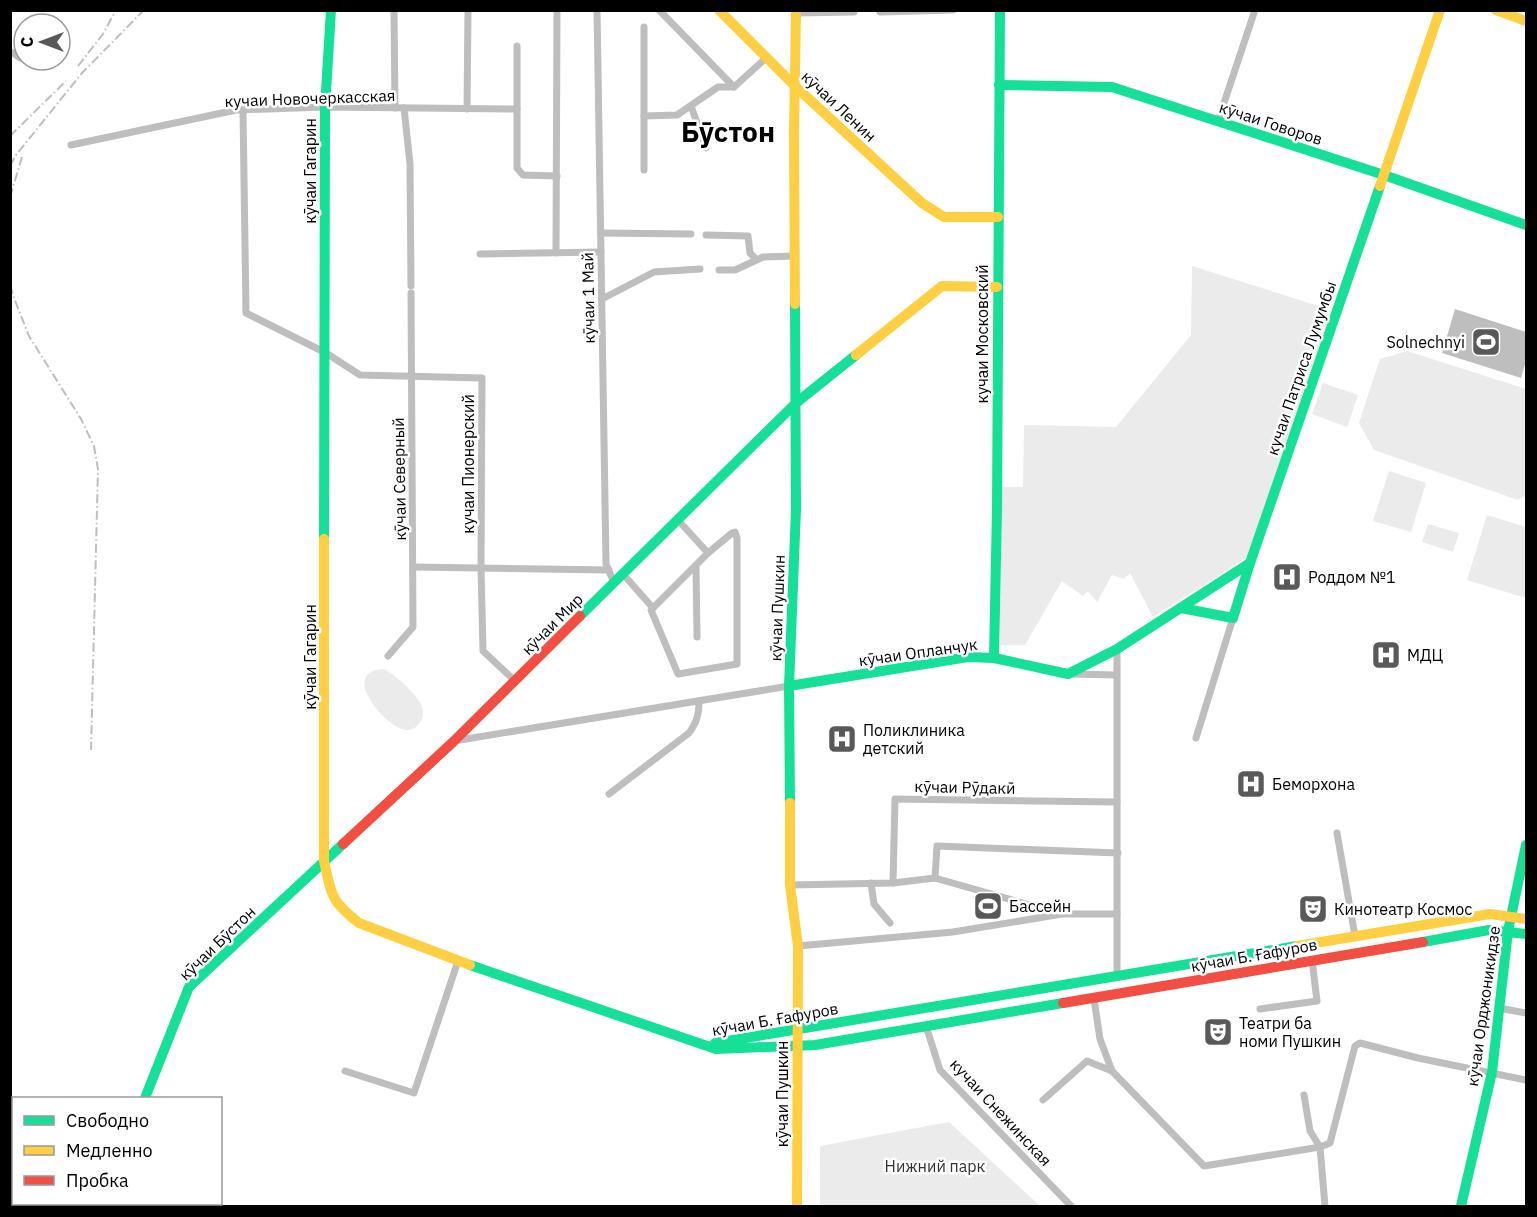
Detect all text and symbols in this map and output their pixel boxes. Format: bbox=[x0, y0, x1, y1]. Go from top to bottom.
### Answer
north arrow bbox=[12, 12, 72, 72]
text: С bbox=[17, 37, 37, 47]
street label: кӯчаи Ленин bbox=[797, 66, 881, 146]
street label: кучаи Новочеркасская bbox=[224, 85, 396, 111]
street label: кӯчаи Говоров bbox=[1217, 97, 1325, 149]
district label: Бӯстон bbox=[681, 113, 775, 150]
street label: кӯчаи Гагарин bbox=[300, 118, 320, 224]
street label: кӯчаи 1 Май bbox=[577, 252, 599, 344]
street label: кучаи Московский bbox=[972, 264, 992, 404]
street label: кучаи Патриса Лумумбы bbox=[1262, 278, 1340, 458]
sports icon: Solnechnyi bbox=[1470, 326, 1502, 358]
place label: Solnechnyi bbox=[1386, 332, 1465, 352]
street label: кучаи Пионерский bbox=[458, 394, 478, 534]
street label: кӯчаи Северный bbox=[388, 417, 410, 541]
street label: кӯчаи Пушкин bbox=[765, 554, 789, 662]
hospital icon: Роддом №1 bbox=[1271, 561, 1303, 593]
place label: Роддом №1 bbox=[1308, 567, 1396, 587]
street label: кӯчаи Мир bbox=[517, 589, 587, 659]
street label: кӯчаи Гагарин bbox=[300, 604, 320, 710]
street label: кӯчаи Опланчук bbox=[857, 634, 979, 670]
hospital icon: МДЦ bbox=[1370, 639, 1402, 671]
place label: МДЦ bbox=[1407, 645, 1444, 665]
place label: Поликлиника детский bbox=[863, 720, 965, 758]
hospital icon: Поликлиника детский bbox=[826, 723, 858, 755]
hospital icon: Беморхона bbox=[1235, 768, 1267, 800]
place label: Беморхона bbox=[1272, 774, 1355, 794]
street label: кӯчаи Рӯдакӣ bbox=[914, 776, 1016, 798]
sports icon: Бассейн bbox=[972, 890, 1004, 922]
theatre icon: Кинотеатр Космос bbox=[1297, 893, 1329, 925]
place label: Бассейн bbox=[1009, 896, 1071, 916]
place label: Кинотеатр Космос bbox=[1334, 899, 1472, 919]
street label: кӯчаи Бӯстон bbox=[175, 902, 259, 984]
street label: кӯчаи Орджоникидзе bbox=[1462, 924, 1504, 1087]
street label: кӯчаи Б. Ғафуров bbox=[1189, 934, 1319, 976]
street label: кӯчаи Б. Ғафуров bbox=[710, 998, 840, 1040]
place label: Театри ба номи Пушкин bbox=[1239, 1013, 1341, 1051]
theatre icon: Театри ба номи Пушкин bbox=[1202, 1016, 1234, 1048]
street label: кӯчаи Пушкин bbox=[772, 1041, 792, 1147]
street label: кучаи Снежинская bbox=[946, 1054, 1056, 1170]
legend bbox=[12, 1097, 222, 1205]
text: Свободно bbox=[66, 1109, 149, 1132]
text: Медленно bbox=[66, 1139, 153, 1162]
park label: Нижний парк bbox=[885, 1156, 986, 1176]
text: Пробка bbox=[66, 1169, 129, 1192]

